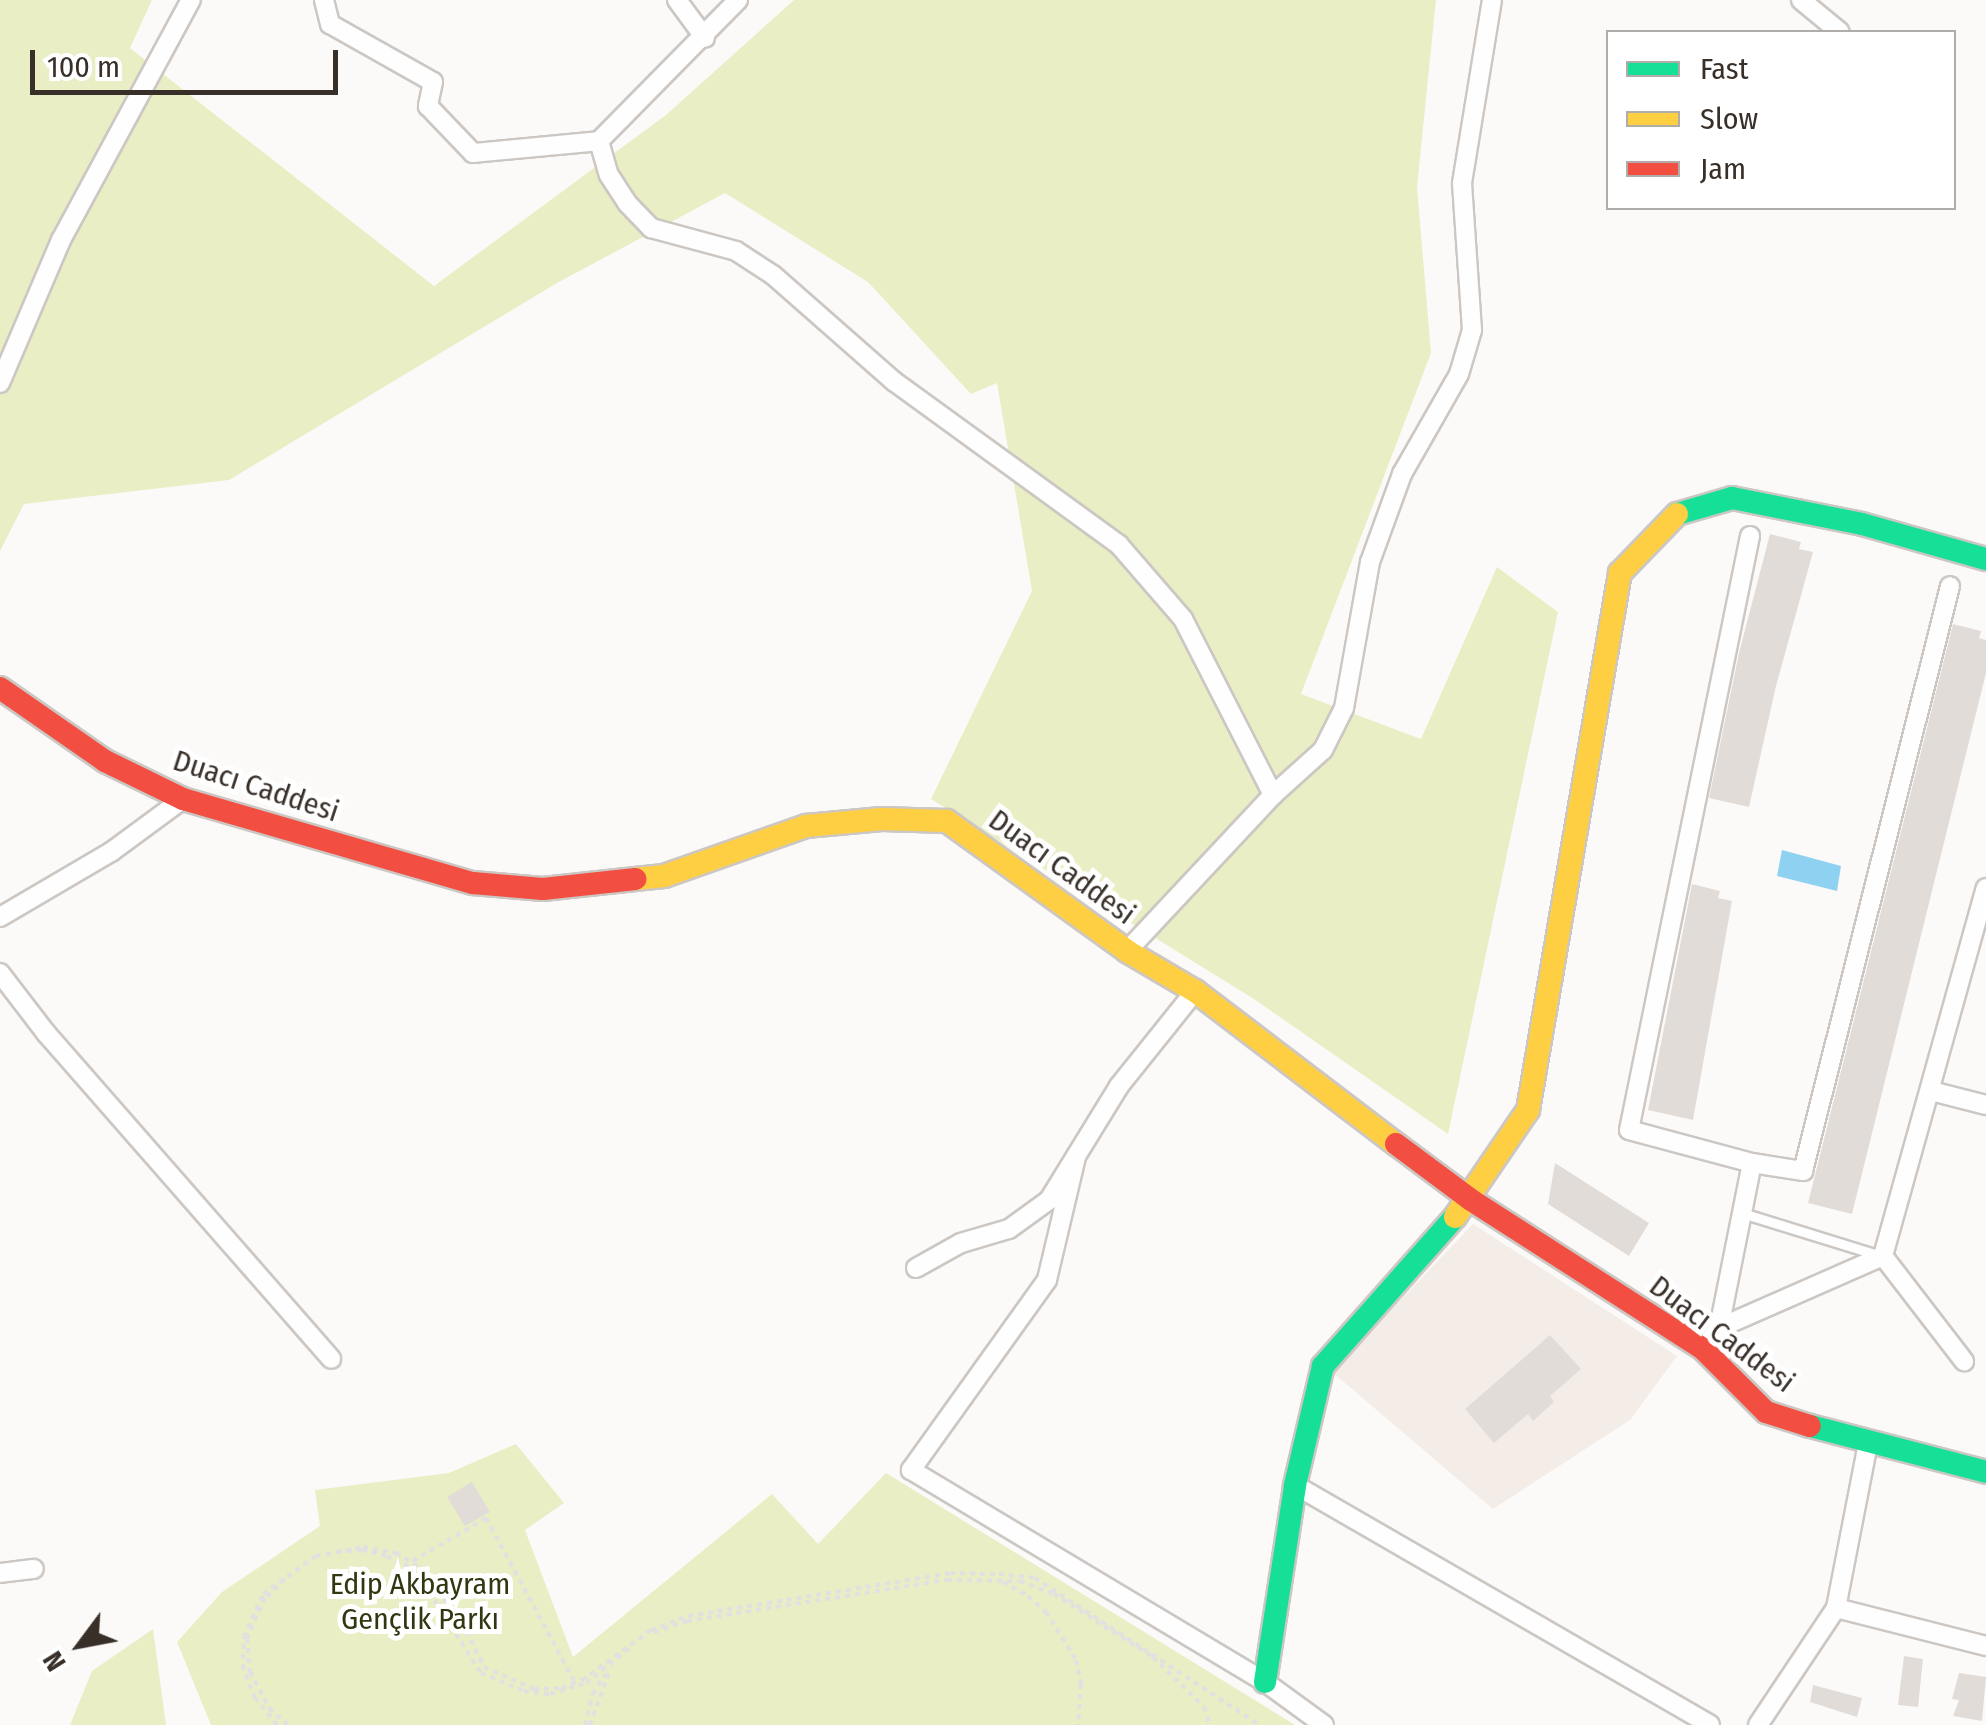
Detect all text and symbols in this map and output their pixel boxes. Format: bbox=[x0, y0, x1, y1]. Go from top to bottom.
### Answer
scale bar bbox=[35, 30, 342, 92]
legend bbox=[1606, 30, 1956, 210]
text: 100 m bbox=[47, 49, 120, 85]
text: Fast bbox=[1700, 51, 1748, 87]
text: Slow bbox=[1700, 101, 1758, 137]
text: Jam bbox=[1700, 151, 1746, 187]
street label: Duacı Caddesi bbox=[169, 742, 343, 830]
street label: Duacı Caddesi bbox=[982, 802, 1142, 932]
street label: Duacı Caddesi bbox=[1642, 1268, 1802, 1400]
park label: Edip Akbayram Gençlik Parkı bbox=[330, 1566, 510, 1636]
north arrow bbox=[30, 1595, 130, 1695]
text: N bbox=[36, 1645, 73, 1677]

